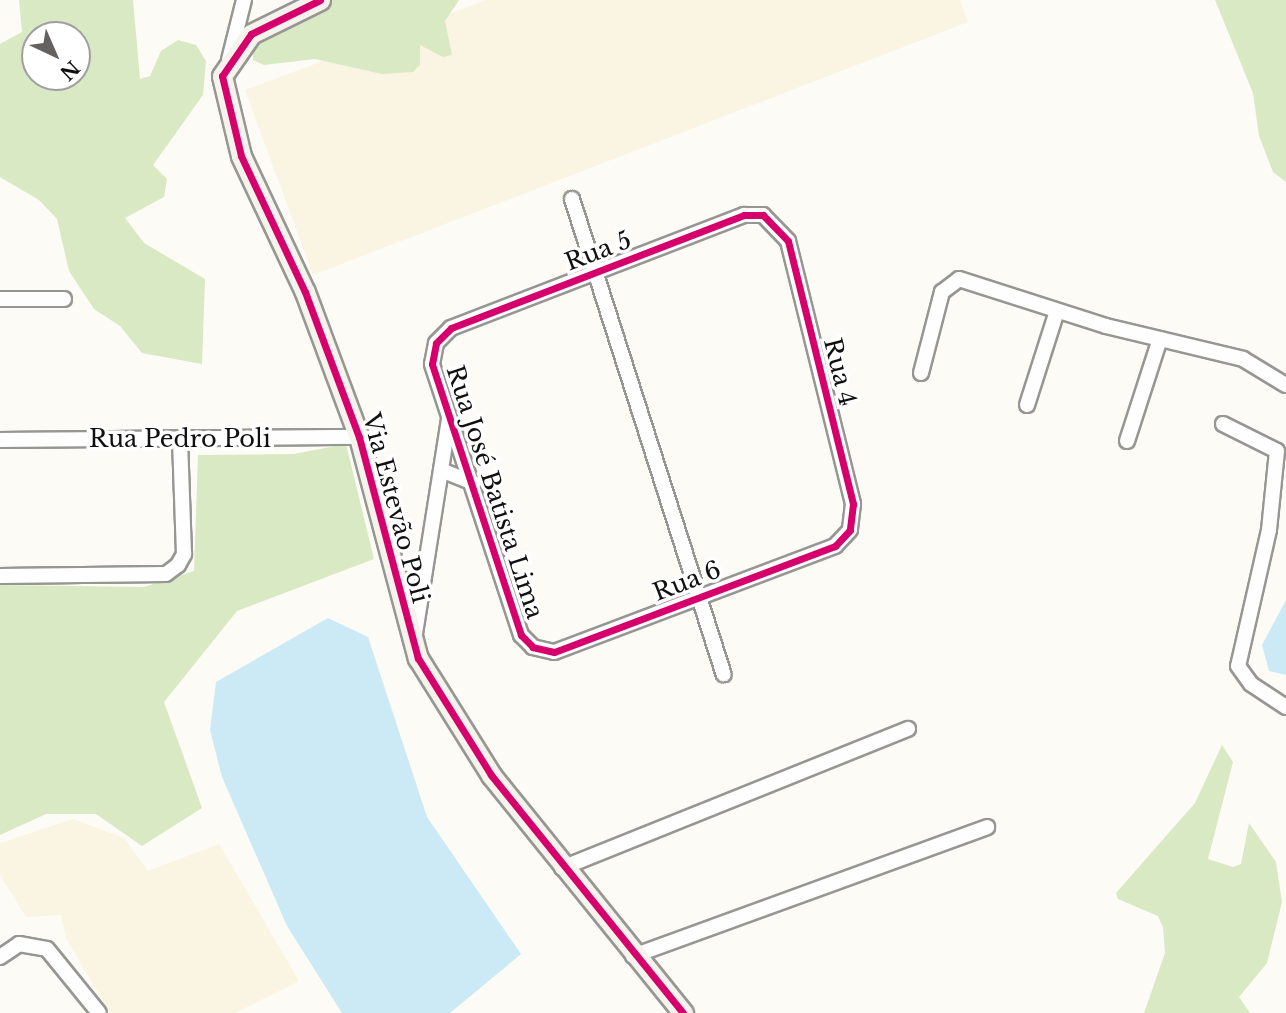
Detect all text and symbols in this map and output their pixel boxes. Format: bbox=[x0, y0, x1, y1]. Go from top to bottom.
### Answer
north arrow bbox=[21, 21, 91, 91]
text: N bbox=[55, 56, 84, 85]
street label: Rua 5 bbox=[561, 225, 635, 277]
street label: Rua 4 bbox=[818, 335, 862, 409]
street label: Rua José Batista Lima bbox=[440, 362, 550, 622]
street label: Via Estevão Poli bbox=[357, 410, 435, 606]
street label: Rua Pedro Poli bbox=[89, 425, 271, 453]
street label: Rua 6 bbox=[649, 555, 725, 607]

